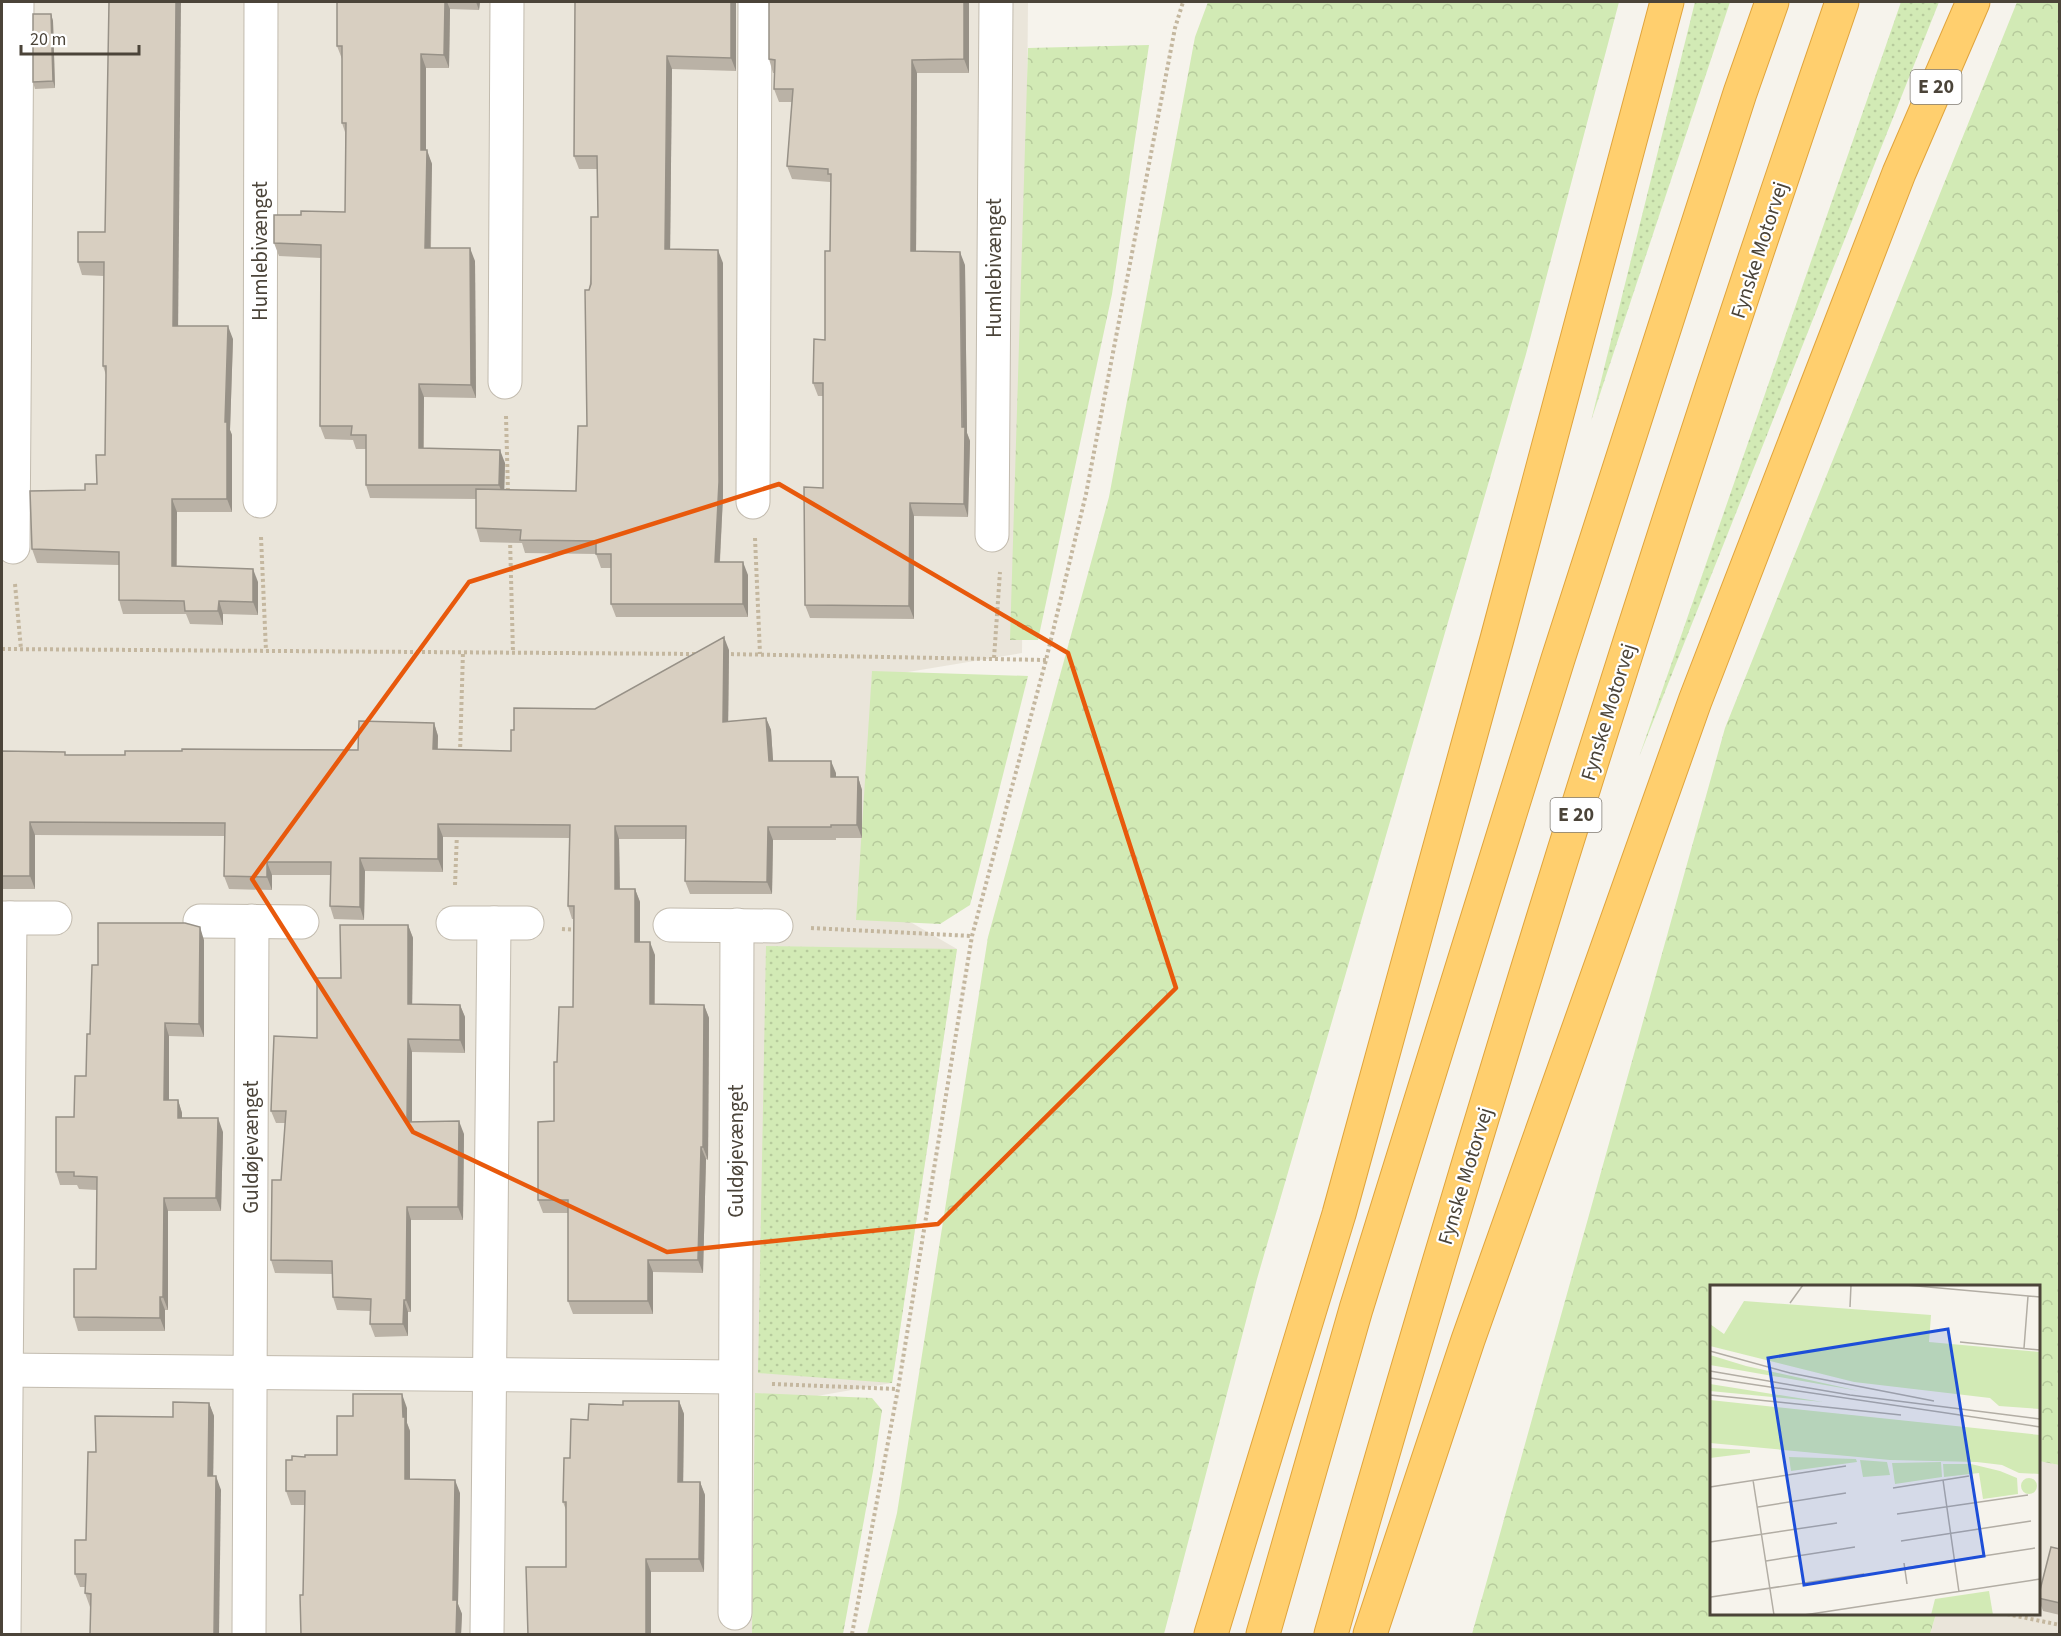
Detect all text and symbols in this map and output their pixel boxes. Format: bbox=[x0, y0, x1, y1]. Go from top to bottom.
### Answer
scale bar bbox=[21, 18, 140, 56]
text: 20 m bbox=[30, 27, 66, 52]
road number: E 20 bbox=[1910, 70, 1962, 104]
street label: Fynske Motorvej bbox=[1723, 178, 1795, 322]
street label: Humlebivænget bbox=[245, 181, 275, 321]
street label: Humlebivænget bbox=[979, 198, 1009, 338]
street label: Fynske Motorvej bbox=[1573, 640, 1643, 784]
road number: E 20 bbox=[1550, 798, 1602, 832]
street label: Guldøjevænget bbox=[236, 1080, 266, 1214]
street label: Guldøjevænget bbox=[721, 1084, 751, 1218]
street label: Fynske Motorvej bbox=[1430, 1104, 1500, 1248]
inset map bbox=[1710, 1285, 2040, 1615]

